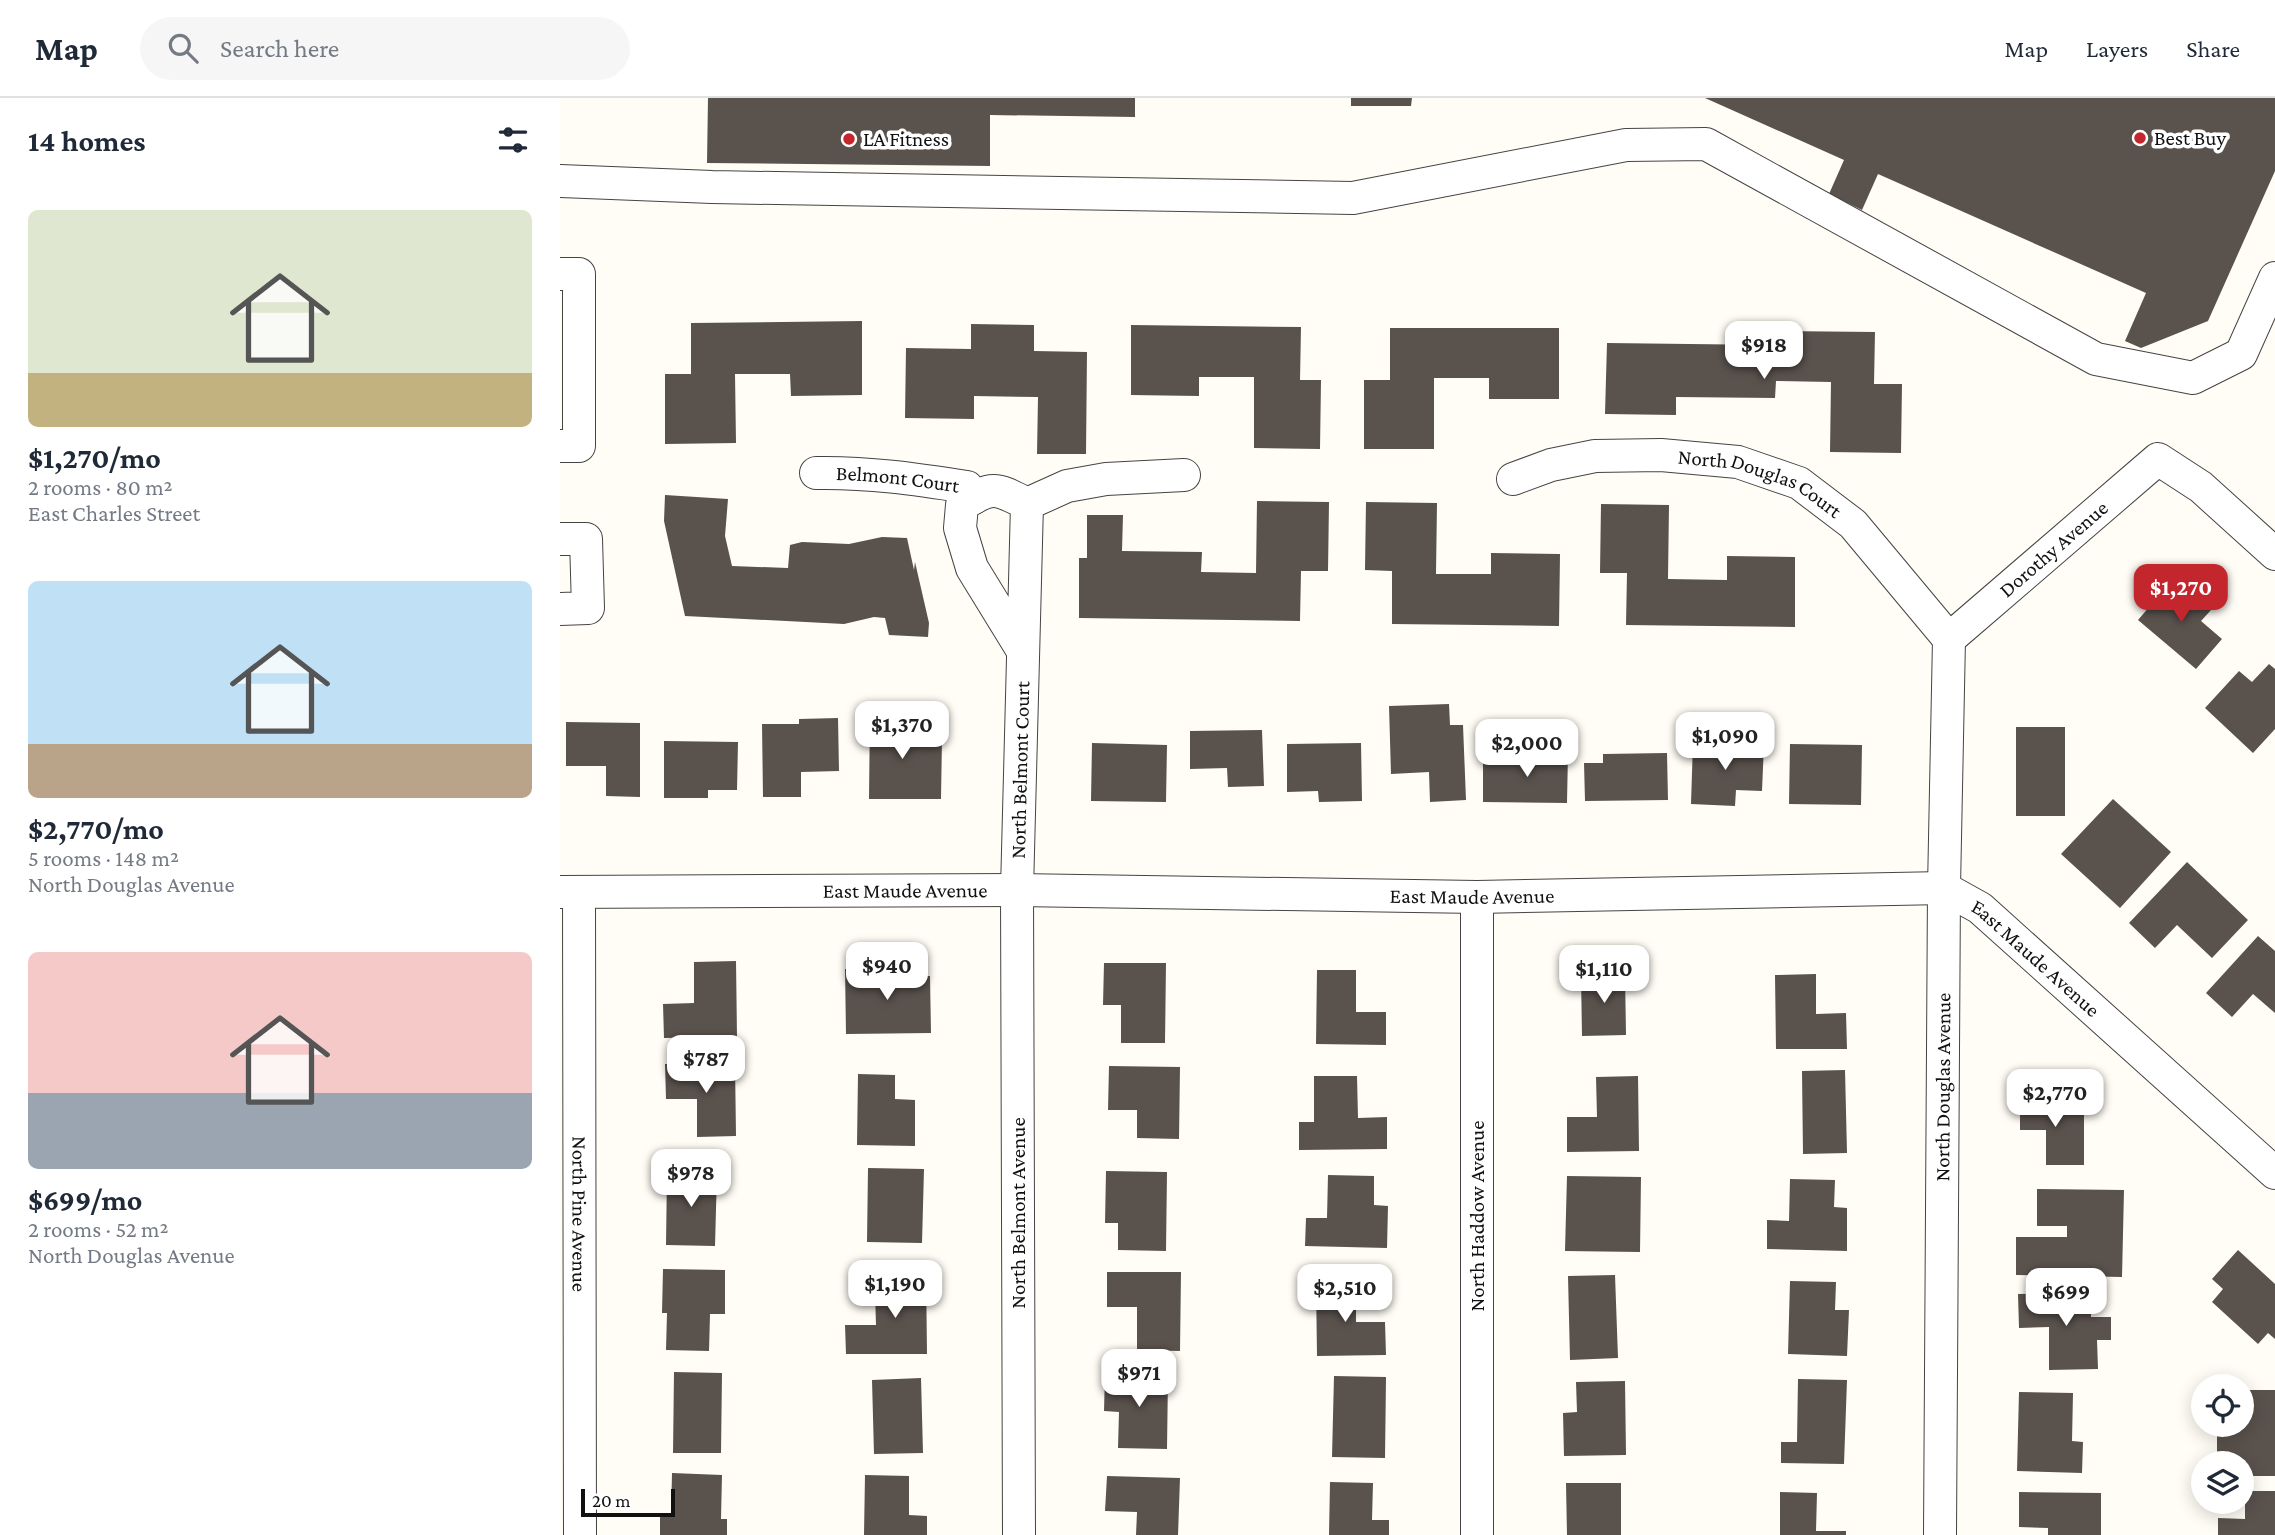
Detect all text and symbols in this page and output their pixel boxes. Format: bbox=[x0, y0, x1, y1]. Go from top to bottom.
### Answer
search box bbox=[140, 17, 630, 80]
icon: search bbox=[164, 29, 202, 67]
text: Map bbox=[35, 30, 98, 67]
text: Search here bbox=[220, 34, 339, 63]
text: Map bbox=[2004, 35, 2048, 62]
text: Layers bbox=[2086, 35, 2148, 62]
text: Share bbox=[2186, 35, 2240, 62]
icon: filters bbox=[494, 121, 532, 159]
text: 14 homes bbox=[28, 124, 146, 157]
place label: Best Buy bbox=[2154, 126, 2226, 150]
place label: LA Fitness bbox=[863, 127, 949, 151]
marker: Best Buy bbox=[2132, 130, 2148, 146]
marker: LA Fitness bbox=[841, 131, 857, 147]
icon: home bbox=[217, 255, 343, 381]
pin: $918 bbox=[1723, 322, 1805, 381]
text: $918 bbox=[1741, 331, 1787, 357]
text: $1,270/mo bbox=[28, 441, 161, 474]
street label: North Douglas Court bbox=[1677, 445, 1847, 524]
street label: Belmont Court bbox=[836, 461, 962, 498]
text: 2 rooms · 80 m² bbox=[28, 474, 173, 500]
street label: Dorothy Avenue bbox=[1994, 496, 2113, 602]
text: East Charles Street bbox=[28, 500, 200, 526]
pin: $1,270 bbox=[2124, 564, 2238, 624]
text: $1,270 bbox=[2150, 574, 2212, 600]
icon: home bbox=[217, 626, 343, 752]
street label: North Belmont Court bbox=[1006, 680, 1034, 859]
pin: $1,370 bbox=[845, 702, 959, 761]
text: $1,370 bbox=[871, 711, 933, 737]
pin: $1,090 bbox=[1668, 712, 1782, 772]
pin: $2,000 bbox=[1470, 720, 1584, 779]
text: $1,090 bbox=[1692, 722, 1758, 748]
text: $2,000 bbox=[1491, 729, 1563, 755]
text: $2,770/mo bbox=[28, 812, 164, 845]
text: 5 rooms · 148 m² bbox=[28, 845, 179, 871]
text: North Douglas Avenue bbox=[28, 871, 235, 897]
street label: East Maude Avenue bbox=[823, 878, 987, 903]
street label: East Maude Avenue bbox=[1389, 884, 1555, 909]
street label: East Maude Avenue bbox=[1967, 894, 2105, 1022]
pin: $940 bbox=[846, 942, 928, 1002]
pin: $1,110 bbox=[1547, 946, 1661, 1005]
text: $940 bbox=[862, 952, 912, 978]
text: $1,110 bbox=[1575, 955, 1633, 981]
street label: North Douglas Avenue bbox=[1930, 993, 1955, 1181]
icon: home bbox=[217, 997, 343, 1123]
pin: $787 bbox=[665, 1035, 747, 1095]
text: $787 bbox=[683, 1045, 729, 1071]
pin: $2,770 bbox=[1998, 1070, 2112, 1129]
text: $2,770 bbox=[2023, 1079, 2087, 1105]
street label: North Belmont Avenue bbox=[1006, 1117, 1030, 1309]
street label: North Haddow Avenue bbox=[1465, 1121, 1489, 1311]
street label: North Pine Avenue bbox=[567, 1136, 592, 1292]
pin: $978 bbox=[650, 1150, 732, 1209]
text: $978 bbox=[667, 1159, 715, 1185]
text: $699/mo bbox=[28, 1183, 142, 1216]
text: 2 rooms · 52 m² bbox=[28, 1216, 168, 1242]
text: North Douglas Avenue bbox=[28, 1242, 235, 1268]
pin: $1,190 bbox=[838, 1260, 952, 1320]
pin: $2,510 bbox=[1288, 1264, 1402, 1324]
pin: $699 bbox=[2025, 1268, 2107, 1328]
text: $1,190 bbox=[864, 1270, 926, 1296]
text: $2,510 bbox=[1313, 1274, 1377, 1300]
text: $699 bbox=[2042, 1278, 2090, 1304]
pin: $971 bbox=[1098, 1350, 1180, 1409]
text: $971 bbox=[1117, 1359, 1161, 1385]
map controls bbox=[2191, 1374, 2254, 1514]
button: locate bbox=[2191, 1374, 2254, 1437]
button: layers bbox=[2191, 1451, 2254, 1514]
scale bar bbox=[581, 1486, 676, 1518]
text: 20 m bbox=[592, 1490, 631, 1511]

